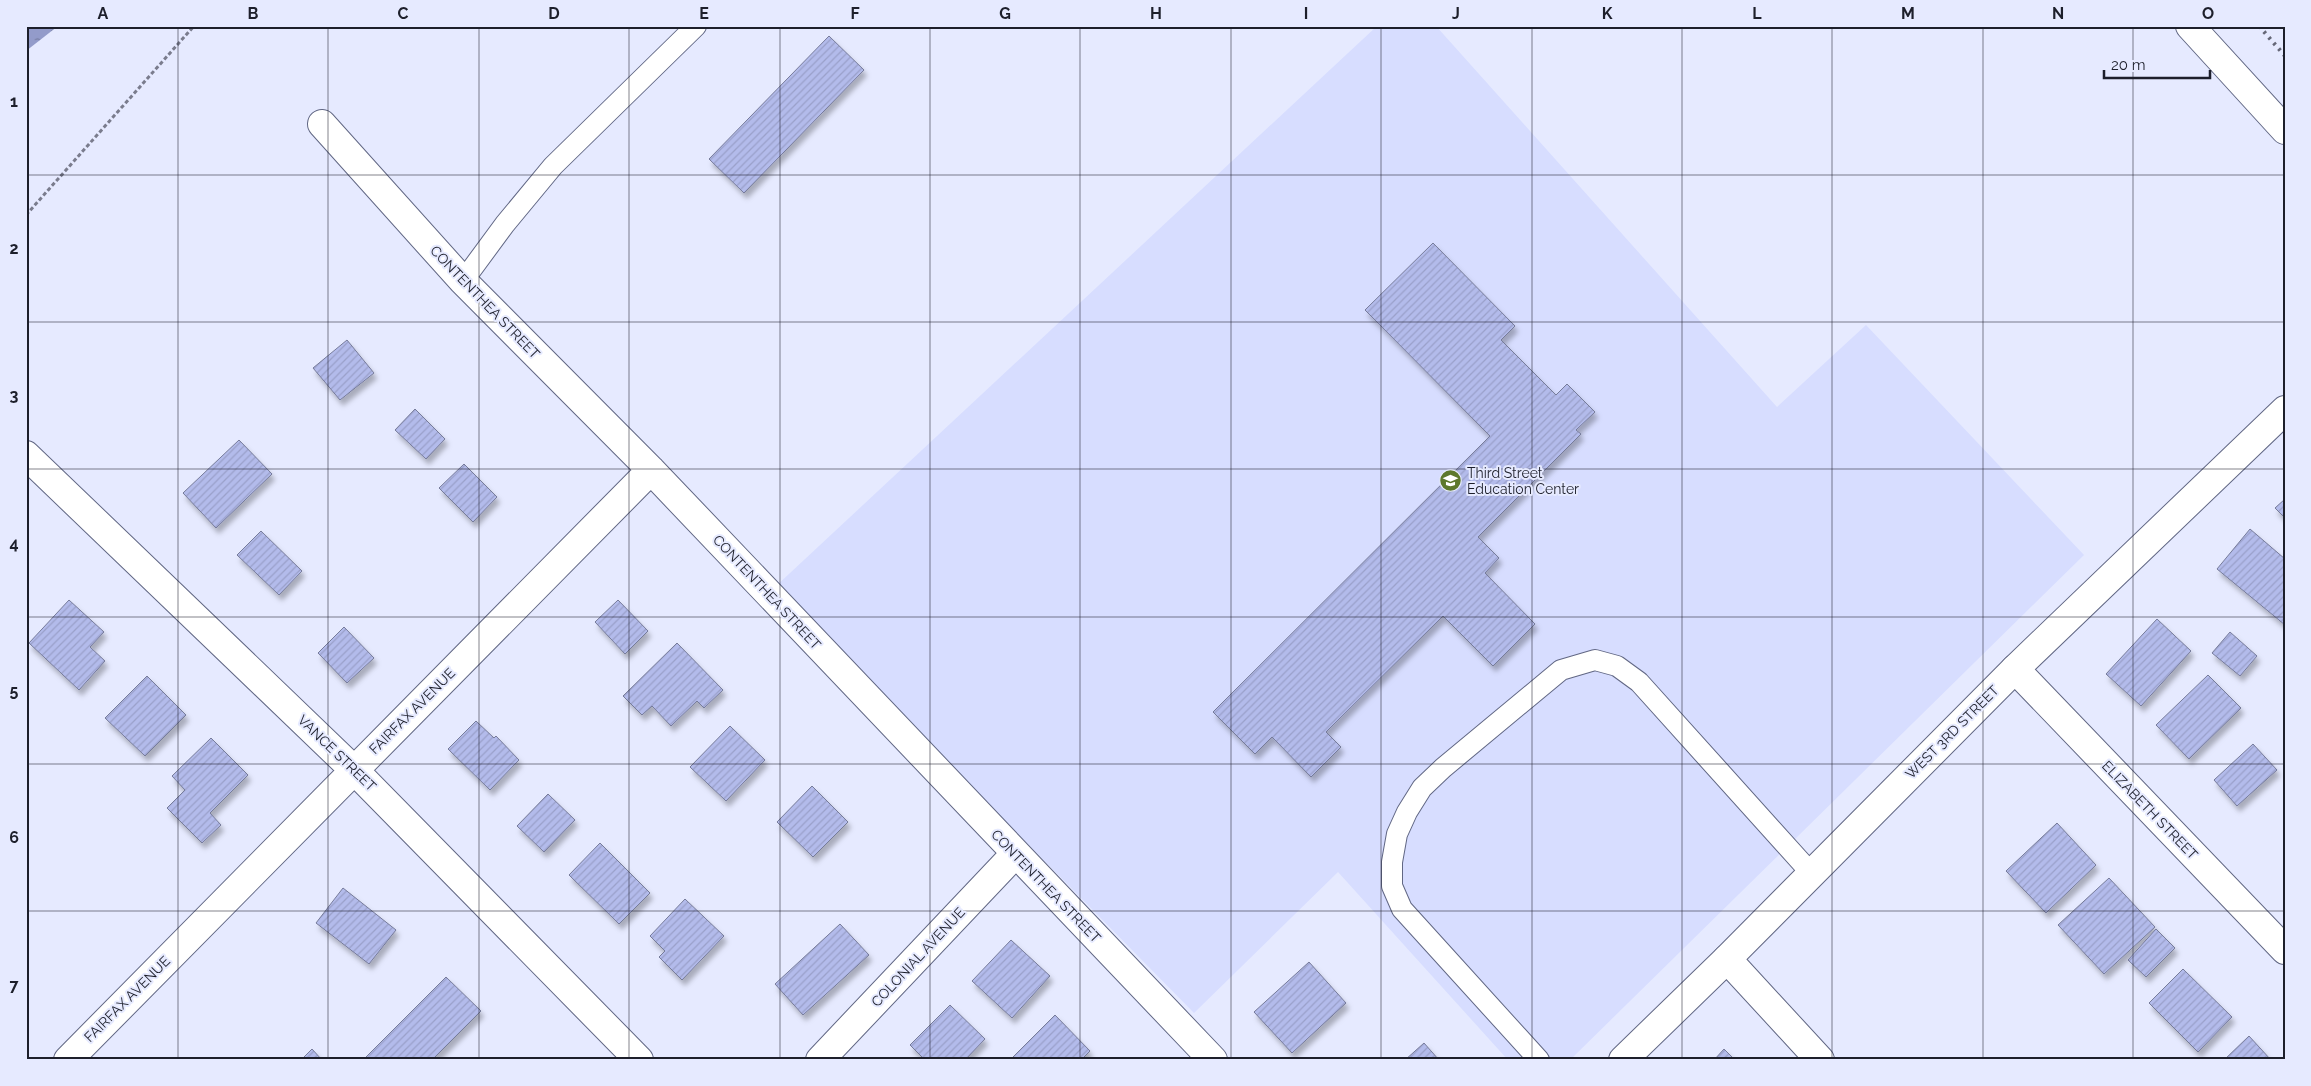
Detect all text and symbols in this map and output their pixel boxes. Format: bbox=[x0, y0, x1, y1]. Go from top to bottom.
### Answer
text: A bbox=[98, 4, 109, 23]
text: B bbox=[248, 4, 259, 23]
text: C bbox=[398, 4, 409, 23]
text: D bbox=[548, 4, 560, 23]
text: E bbox=[699, 4, 709, 23]
text: F bbox=[850, 4, 860, 23]
text: G bbox=[999, 4, 1011, 23]
text: H bbox=[1150, 4, 1162, 23]
text: I bbox=[1304, 4, 1308, 23]
text: J bbox=[1452, 4, 1460, 23]
text: K bbox=[1602, 4, 1613, 23]
text: L bbox=[1752, 4, 1762, 23]
text: M bbox=[1901, 4, 1915, 23]
text: N bbox=[2052, 4, 2064, 23]
text: O bbox=[2202, 4, 2214, 23]
scale bar bbox=[2104, 48, 2210, 80]
text: 20 m bbox=[2111, 56, 2146, 74]
text: 1 bbox=[10, 92, 18, 111]
text: 2 bbox=[9, 239, 19, 258]
street label: CONTENTHEA STREET bbox=[427, 242, 543, 362]
text: 3 bbox=[10, 386, 19, 405]
place label: Third Street Education Center bbox=[1467, 465, 1579, 497]
school or university icon: Third Street Education Center bbox=[1439, 469, 1463, 493]
street label: CONTENTHEA STREET bbox=[710, 532, 824, 653]
text: 4 bbox=[9, 534, 19, 553]
street label: FAIRFAX AVENUE bbox=[366, 665, 458, 757]
text: 5 bbox=[10, 681, 19, 700]
street label: WEST 3RD STREET bbox=[1902, 682, 2002, 782]
street label: VANCE STREET bbox=[295, 712, 380, 795]
street label: ELIZABETH STREET bbox=[2099, 758, 2201, 863]
street label: CONTENTHEA STREET bbox=[988, 826, 1104, 946]
text: 6 bbox=[9, 828, 19, 847]
street label: COLONIAL AVENUE bbox=[868, 904, 968, 1010]
street label: FAIRFAX AVENUE bbox=[81, 953, 173, 1045]
text: 7 bbox=[10, 976, 19, 995]

